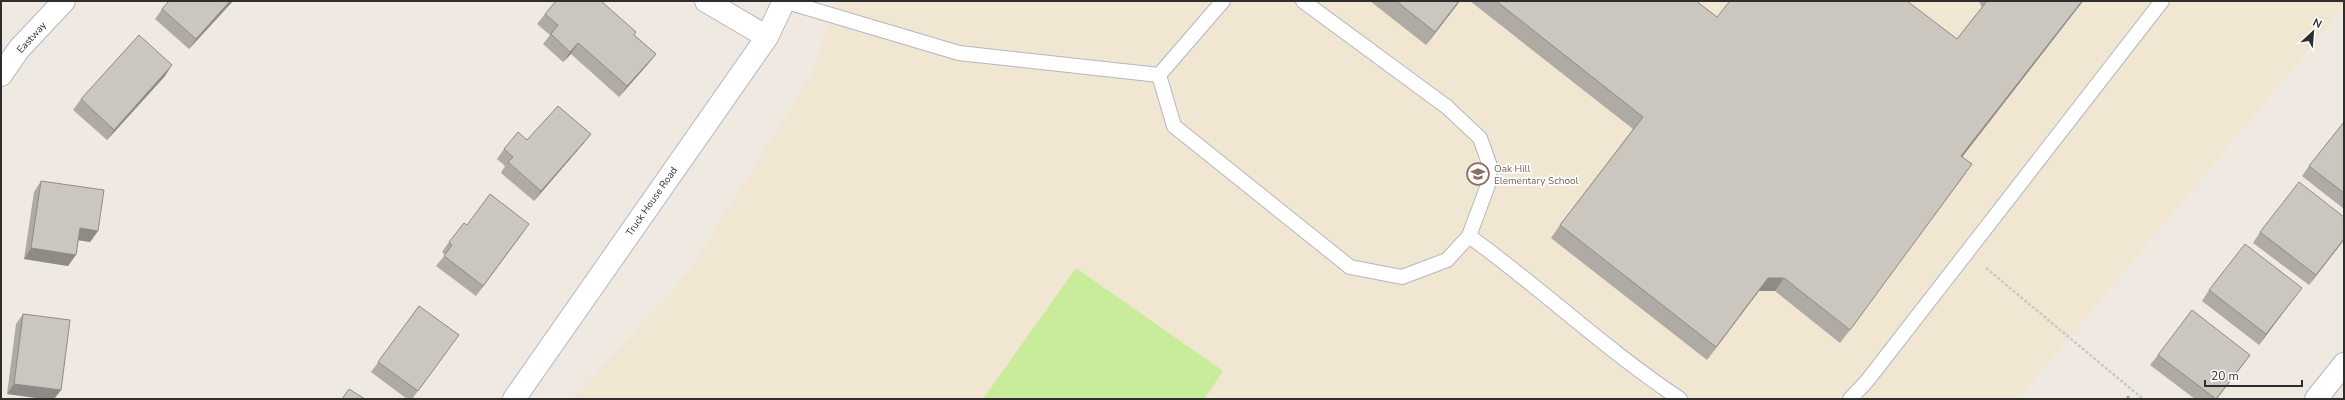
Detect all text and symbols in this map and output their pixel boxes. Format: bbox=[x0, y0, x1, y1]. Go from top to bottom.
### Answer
north arrow bbox=[2293, 12, 2333, 52]
text: N bbox=[2310, 15, 2324, 32]
street label: Eastway bbox=[14, 18, 50, 57]
school or university icon: Oak Hill Elementary School bbox=[1465, 161, 1491, 187]
place label: Oak Hill Elementary School bbox=[1494, 162, 1579, 188]
street label: Truck House Road bbox=[623, 164, 681, 239]
scale bar bbox=[2205, 362, 2302, 388]
text: 20 m bbox=[2211, 368, 2239, 384]

